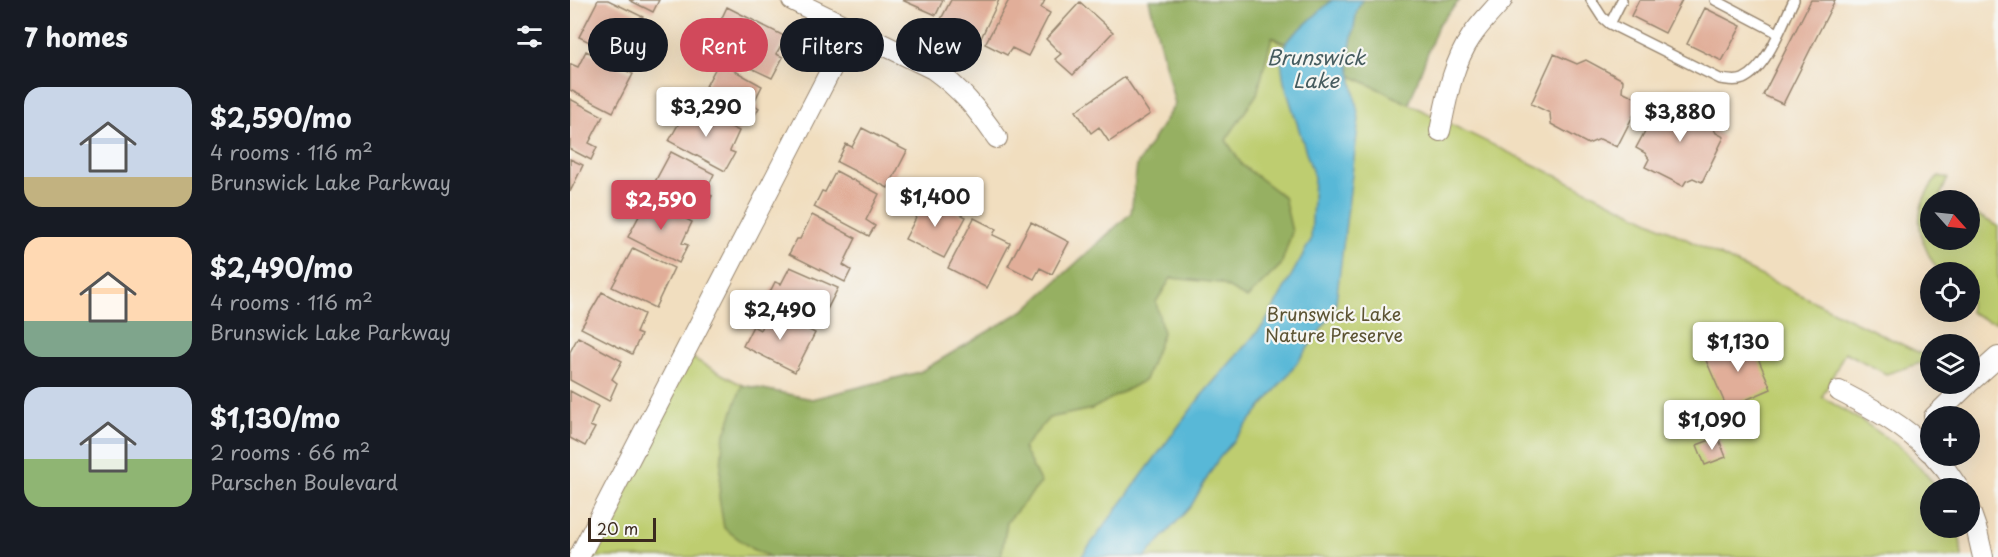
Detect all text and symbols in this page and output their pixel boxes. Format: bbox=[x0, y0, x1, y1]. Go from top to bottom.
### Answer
text: 7 homes bbox=[24, 17, 128, 56]
chip: Buy bbox=[588, 18, 668, 72]
chip: Rent bbox=[680, 18, 768, 72]
chip: Filters bbox=[780, 18, 884, 72]
chip: New bbox=[896, 18, 982, 72]
icon: filters bbox=[513, 20, 546, 53]
water label: Brunswick Lake bbox=[1267, 42, 1366, 95]
pin: $3,290 bbox=[657, 87, 755, 138]
text: $3,290 bbox=[670, 91, 742, 121]
pin: $3,880 bbox=[1631, 92, 1729, 143]
text: $3,880 bbox=[1645, 96, 1715, 126]
text: $2,590/mo bbox=[210, 98, 351, 137]
icon: home bbox=[72, 111, 144, 183]
text: 4 rooms · 116 m² bbox=[210, 137, 373, 167]
text: Brunswick Lake Parkway bbox=[210, 167, 451, 197]
pin: $1,400 bbox=[886, 177, 984, 228]
pin: $2,590 bbox=[612, 180, 710, 231]
text: $1,400 bbox=[900, 181, 970, 211]
text: $2,590 bbox=[625, 184, 697, 214]
north arrow bbox=[1920, 190, 1980, 250]
map controls bbox=[1920, 190, 1980, 538]
text: $2,490/mo bbox=[210, 248, 353, 287]
icon: home bbox=[72, 261, 144, 333]
button: locate bbox=[1920, 262, 1980, 322]
text: 4 rooms · 116 m² bbox=[210, 287, 373, 317]
pin: $2,490 bbox=[731, 290, 829, 341]
text: $2,490 bbox=[744, 294, 816, 324]
park label: Brunswick Lake Nature Preserve bbox=[1265, 300, 1403, 348]
text: Brunswick Lake Parkway bbox=[210, 317, 451, 347]
pin: $1,130 bbox=[1689, 322, 1787, 373]
text: $1,130 bbox=[1707, 326, 1769, 356]
button: layers bbox=[1920, 334, 1980, 394]
text: $1,130/mo bbox=[210, 398, 340, 437]
pin: $1,090 bbox=[1663, 400, 1761, 451]
text: $1,090 bbox=[1678, 404, 1746, 434]
button: + bbox=[1920, 406, 1980, 466]
icon: home bbox=[72, 411, 144, 483]
text: 2 rooms · 66 m² bbox=[210, 437, 370, 467]
text: Parschen Boulevard bbox=[210, 467, 398, 497]
button: − bbox=[1920, 478, 1980, 538]
scale bar bbox=[588, 515, 656, 542]
text: 20 m bbox=[597, 516, 638, 540]

